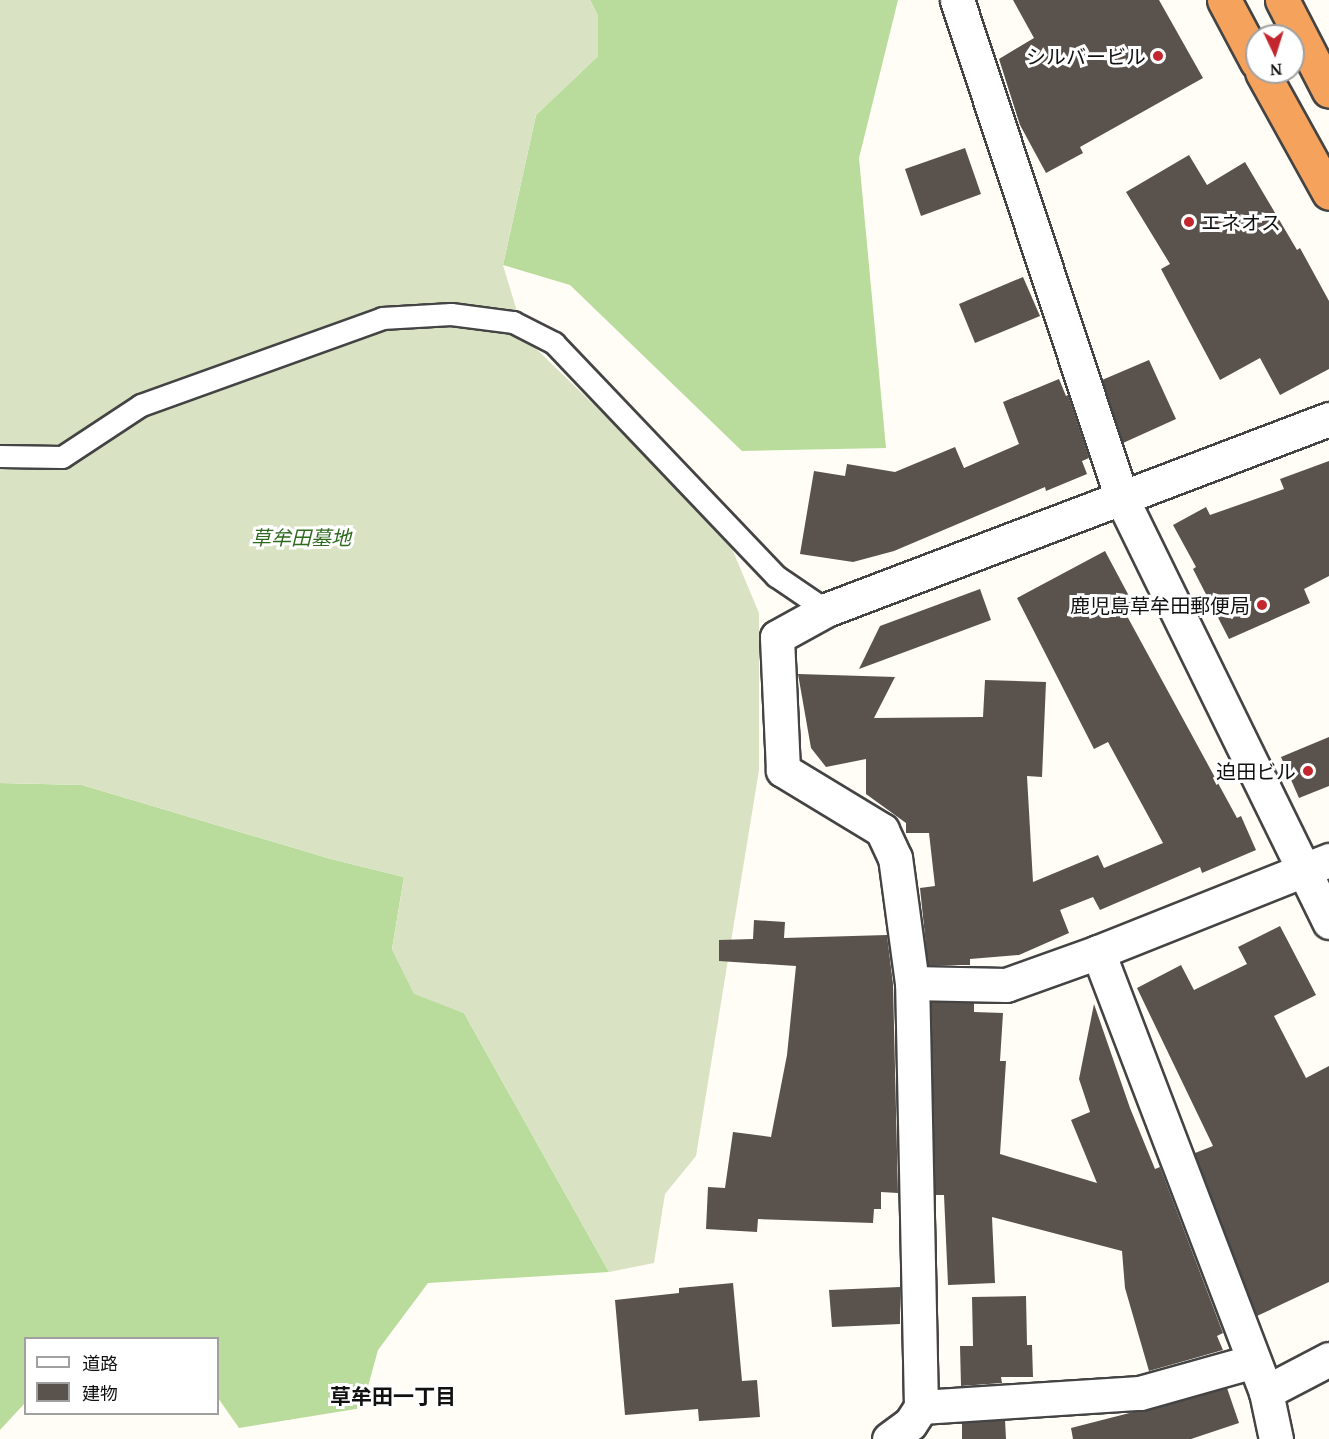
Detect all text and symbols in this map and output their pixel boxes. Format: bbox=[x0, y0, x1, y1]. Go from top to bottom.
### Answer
north arrow bbox=[1245, 24, 1305, 84]
place label: シルバービル bbox=[1026, 44, 1146, 68]
marker: シルバービル bbox=[1151, 49, 1165, 63]
text: N bbox=[1269, 59, 1283, 81]
place label: エネオス bbox=[1201, 210, 1281, 234]
marker: エネオス bbox=[1182, 215, 1196, 229]
park label: 草牟田墓地 bbox=[251, 525, 351, 549]
place label: 鹿児島草牟田郵便局 bbox=[1070, 593, 1250, 617]
marker: 鹿児島草牟田郵便局 bbox=[1255, 598, 1269, 612]
place label: 迫田ビル bbox=[1216, 759, 1296, 783]
marker: 迫田ビル bbox=[1301, 764, 1315, 778]
legend bbox=[24, 1337, 219, 1415]
text: 道路 bbox=[82, 1351, 118, 1375]
text: 建物 bbox=[82, 1381, 118, 1405]
district label: 草牟田一丁目 bbox=[330, 1383, 456, 1409]

